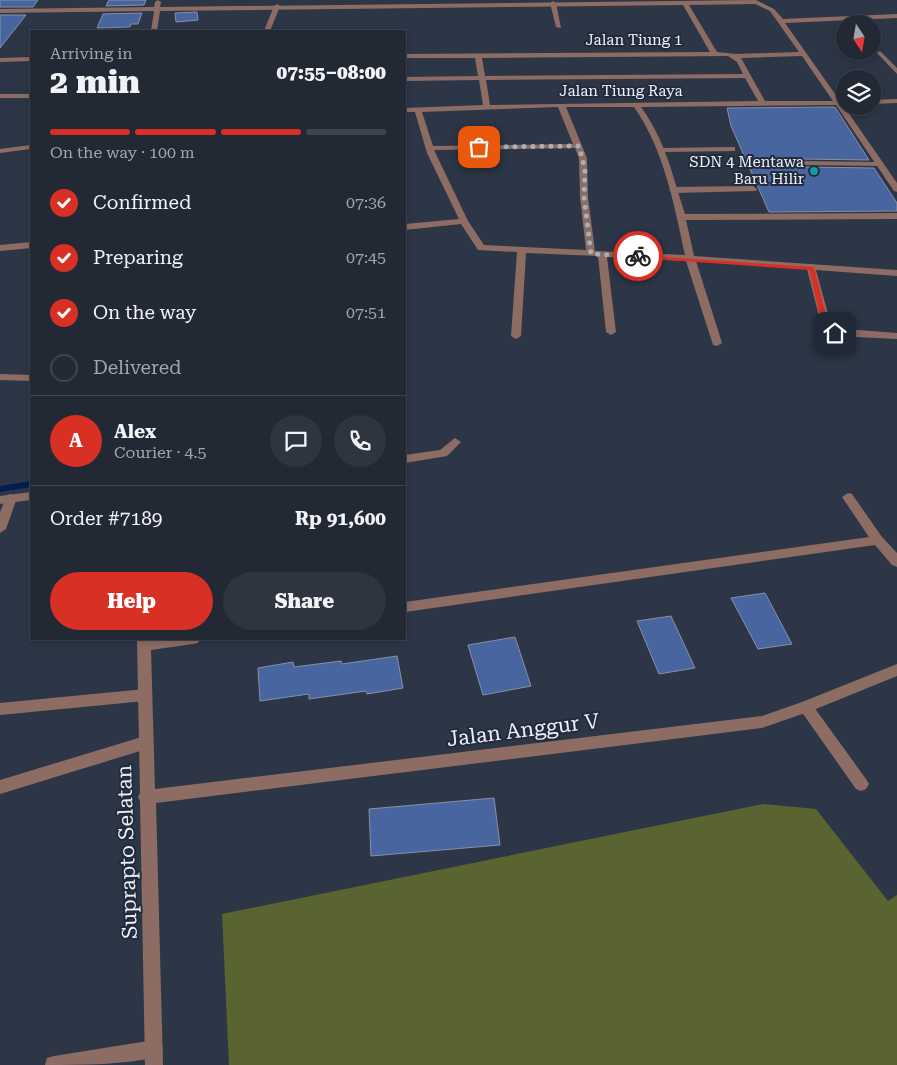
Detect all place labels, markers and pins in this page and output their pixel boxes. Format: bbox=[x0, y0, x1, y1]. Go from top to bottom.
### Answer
pin bbox=[458, 126, 500, 168]
place label: SDN 4 Mentawa Baru Hilir bbox=[689, 153, 804, 188]
marker: SDN 4 Mentawa Baru Hilir bbox=[808, 165, 820, 177]
pin bbox=[814, 312, 856, 354]

